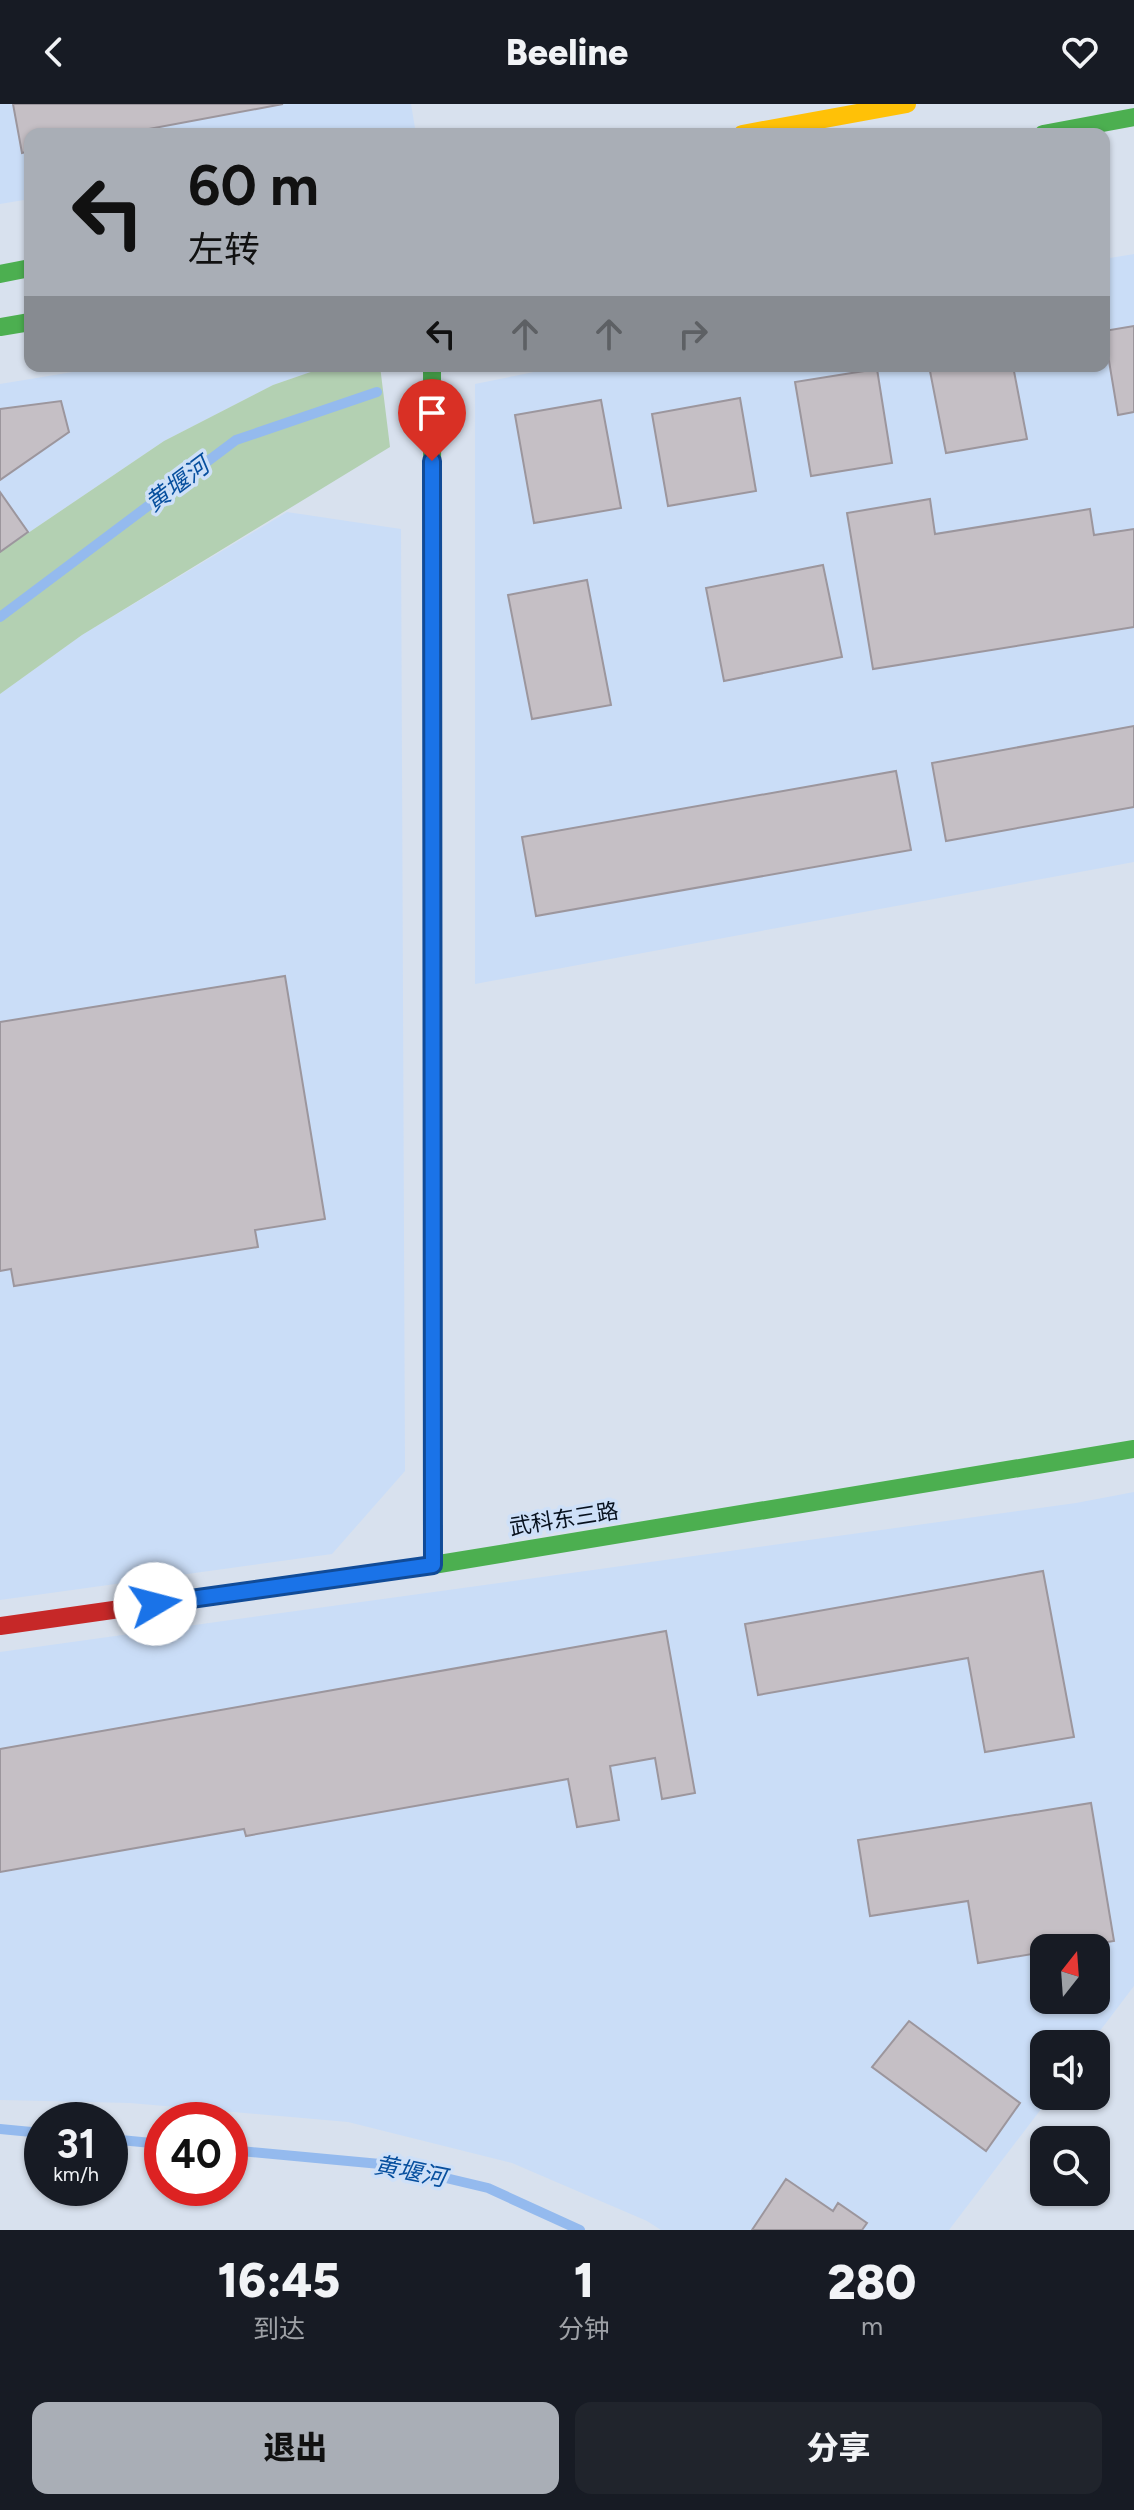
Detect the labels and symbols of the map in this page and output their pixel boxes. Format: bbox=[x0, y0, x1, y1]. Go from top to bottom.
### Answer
pin bbox=[398, 379, 466, 461]
water label: 黄堰河 bbox=[140, 448, 218, 517]
street label: 武科东三路 bbox=[508, 1497, 620, 1541]
position arrow bbox=[113, 1562, 197, 1646]
north arrow bbox=[1030, 1934, 1110, 2014]
speed limit sign: 40 bbox=[144, 2102, 248, 2206]
water label: 黄堰河 bbox=[372, 2150, 452, 2193]

